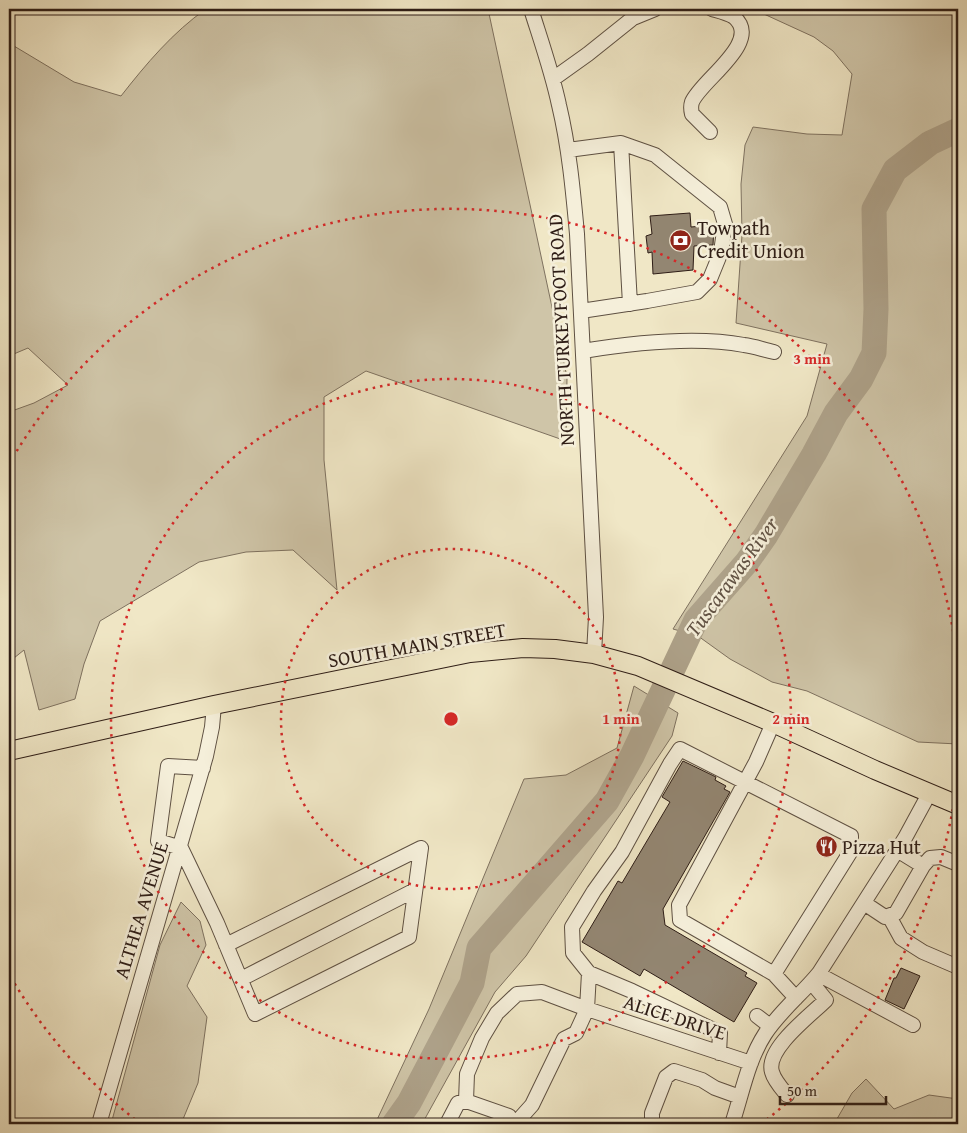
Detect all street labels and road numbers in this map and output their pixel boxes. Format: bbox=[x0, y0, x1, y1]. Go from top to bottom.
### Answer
street label: NORTH TURKEYFOOT ROAD bbox=[540, 213, 581, 447]
street label: SOUTH MAIN STREET bbox=[326, 615, 508, 674]
street label: ALTHEA AVENUE bbox=[106, 838, 175, 982]
street label: ALICE DRIVE bbox=[620, 986, 730, 1047]

